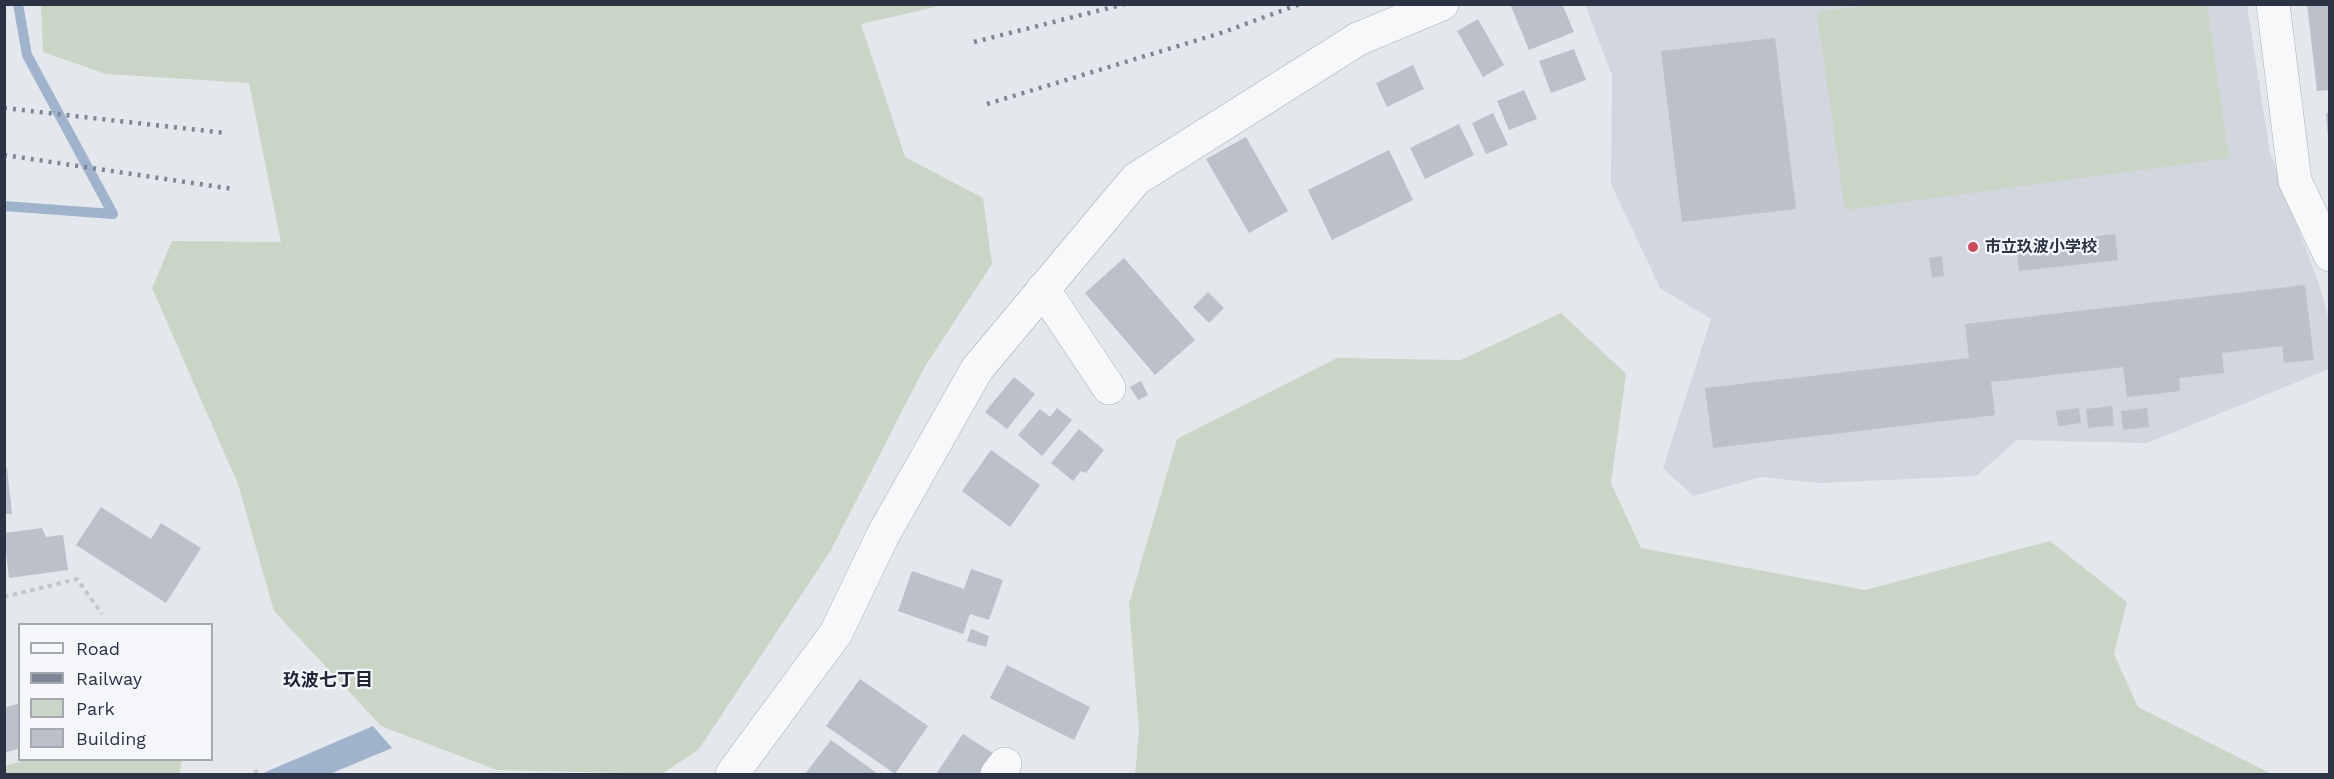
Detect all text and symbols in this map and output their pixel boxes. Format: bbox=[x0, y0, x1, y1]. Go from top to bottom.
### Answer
place label: 市立玖波小学校 bbox=[1985, 237, 2097, 257]
marker: 市立玖波小学校 bbox=[1966, 240, 1980, 254]
legend bbox=[18, 623, 213, 761]
text: Road bbox=[76, 638, 120, 659]
text: Railway bbox=[76, 668, 142, 689]
district label: 玖波七丁目 bbox=[283, 670, 373, 692]
text: Park bbox=[76, 698, 115, 719]
text: Building bbox=[76, 728, 146, 749]

